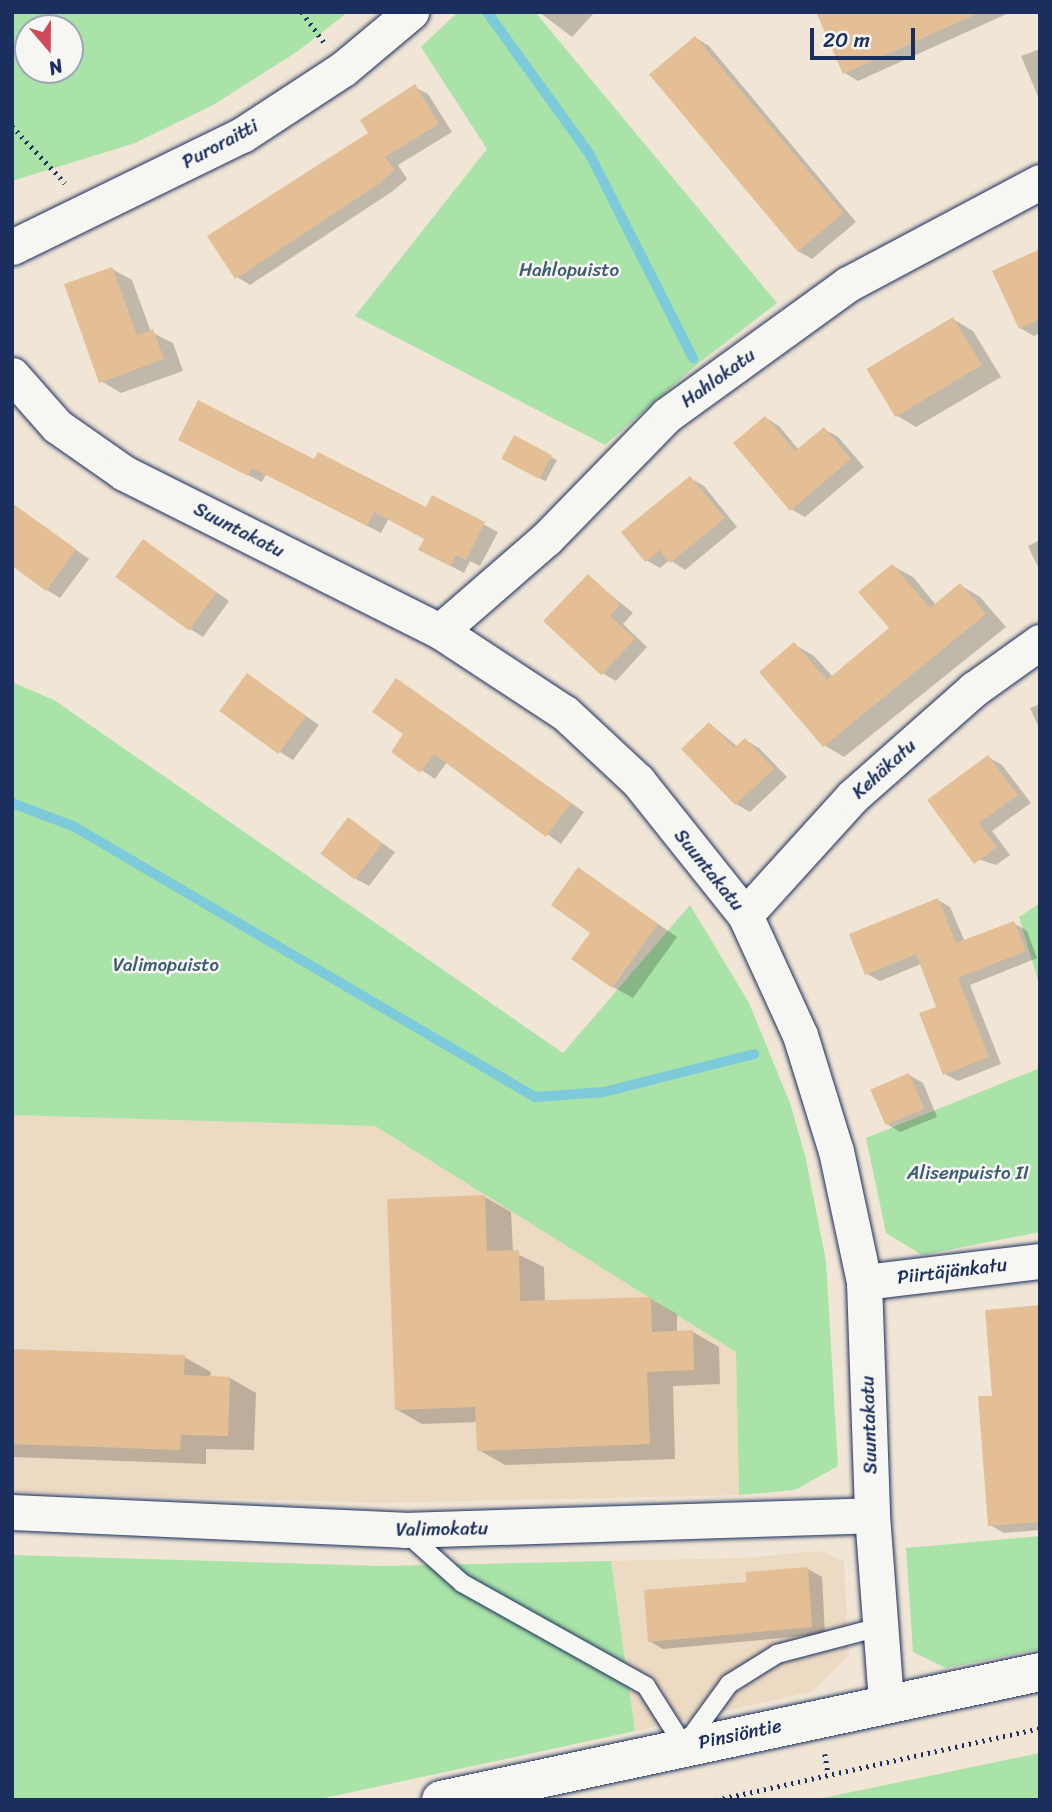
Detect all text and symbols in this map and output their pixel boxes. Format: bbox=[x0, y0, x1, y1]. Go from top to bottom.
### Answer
north arrow bbox=[14, 14, 84, 84]
scale bar bbox=[814, 14, 919, 58]
text: 20 m bbox=[823, 21, 870, 59]
text: N bbox=[44, 50, 68, 85]
street label: Puroraitti bbox=[178, 115, 262, 173]
park label: Hahlopuisto bbox=[519, 259, 619, 281]
street label: Hahlokatu bbox=[676, 343, 760, 413]
street label: Suuntakatu bbox=[190, 497, 288, 563]
street label: Kehäkatu bbox=[847, 734, 921, 804]
street label: Suuntakatu bbox=[669, 825, 749, 915]
park label: Valimopuisto bbox=[113, 954, 219, 976]
park label: Alisenpuisto II bbox=[907, 1162, 1029, 1184]
street label: Piirtäjänkatu bbox=[896, 1253, 1008, 1289]
street label: Suuntakatu bbox=[856, 1375, 882, 1475]
street label: Valimokatu bbox=[396, 1517, 488, 1541]
street label: Pinsiöntie bbox=[696, 1714, 784, 1754]

